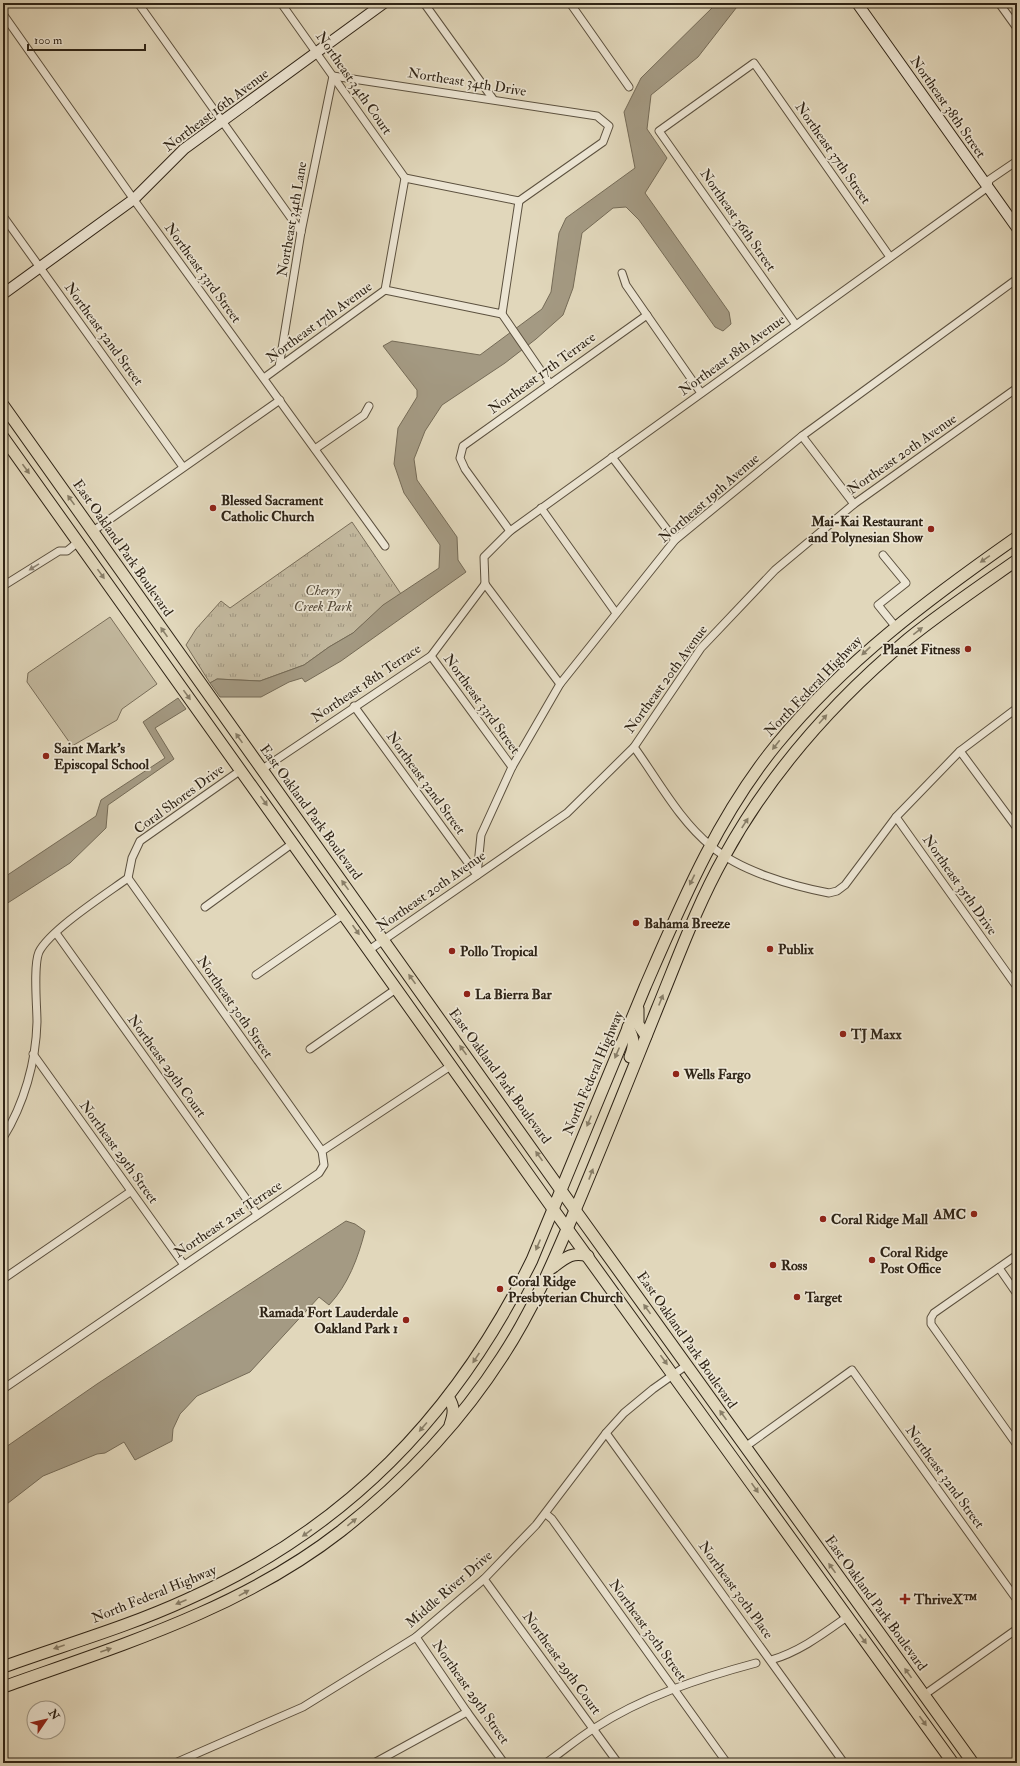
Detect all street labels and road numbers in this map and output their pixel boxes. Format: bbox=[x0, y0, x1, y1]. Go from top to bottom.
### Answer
street label: Northeast 34th Court bbox=[312, 28, 396, 138]
street label: Northeast 38th Street bbox=[906, 53, 990, 162]
street label: Northeast 34th Drive bbox=[407, 64, 528, 100]
street label: Northeast 16th Avenue bbox=[160, 65, 272, 155]
street label: Northeast 37th Street bbox=[792, 99, 875, 208]
street label: Northeast 34th Lane bbox=[274, 160, 311, 278]
street label: Northeast 36th Street bbox=[696, 166, 780, 275]
street label: Northeast 33rd Street bbox=[161, 220, 245, 327]
street label: Northeast 17th Avenue bbox=[263, 278, 375, 366]
street label: Northeast 32nd Street bbox=[61, 279, 147, 389]
street label: Northeast 18th Avenue bbox=[676, 311, 788, 399]
street label: Northeast 17th Terrace bbox=[485, 328, 599, 418]
street label: Northeast 20th Avenue bbox=[844, 410, 960, 498]
street label: Northeast 19th Avenue bbox=[655, 450, 763, 546]
street label: East Oakland Park Boulevard bbox=[69, 476, 177, 620]
street label: Northeast 20th Avenue bbox=[621, 621, 711, 736]
street label: North Federal Highway bbox=[761, 632, 867, 740]
street label: Northeast 18th Terrace bbox=[308, 640, 424, 726]
street label: Northeast 33rd Street bbox=[440, 651, 524, 758]
street label: Northeast 32nd Street bbox=[383, 728, 469, 838]
street label: East Oakland Park Boulevard bbox=[256, 741, 366, 883]
street label: Coral Shores Drive bbox=[131, 761, 227, 837]
street label: Northeast 35th Drive bbox=[919, 832, 1001, 938]
street label: Northeast 20th Avenue bbox=[373, 847, 489, 935]
street label: Northeast 30th Street bbox=[193, 953, 277, 1062]
street label: East Oakland Park Boulevard bbox=[445, 1005, 555, 1147]
street label: North Federal Highway bbox=[559, 1008, 628, 1138]
street label: Northeast 29th Court bbox=[124, 1011, 210, 1121]
street label: Northeast 29th Street bbox=[76, 1097, 162, 1207]
street label: Northeast 21st Terrace bbox=[171, 1177, 285, 1261]
street label: East Oakland Park Boulevard bbox=[633, 1268, 741, 1412]
street label: Northeast 32nd Street bbox=[902, 1422, 988, 1532]
street label: East Oakland Park Boulevard bbox=[821, 1532, 931, 1674]
street label: Northeast 30th Place bbox=[695, 1538, 777, 1642]
street label: Middle River Drive bbox=[402, 1547, 496, 1631]
street label: North Federal Highway bbox=[89, 1561, 220, 1628]
street label: Northeast 30th Street bbox=[606, 1576, 691, 1684]
street label: Northeast 29th Court bbox=[519, 1608, 605, 1718]
street label: Northeast 29th Street bbox=[429, 1637, 513, 1748]

